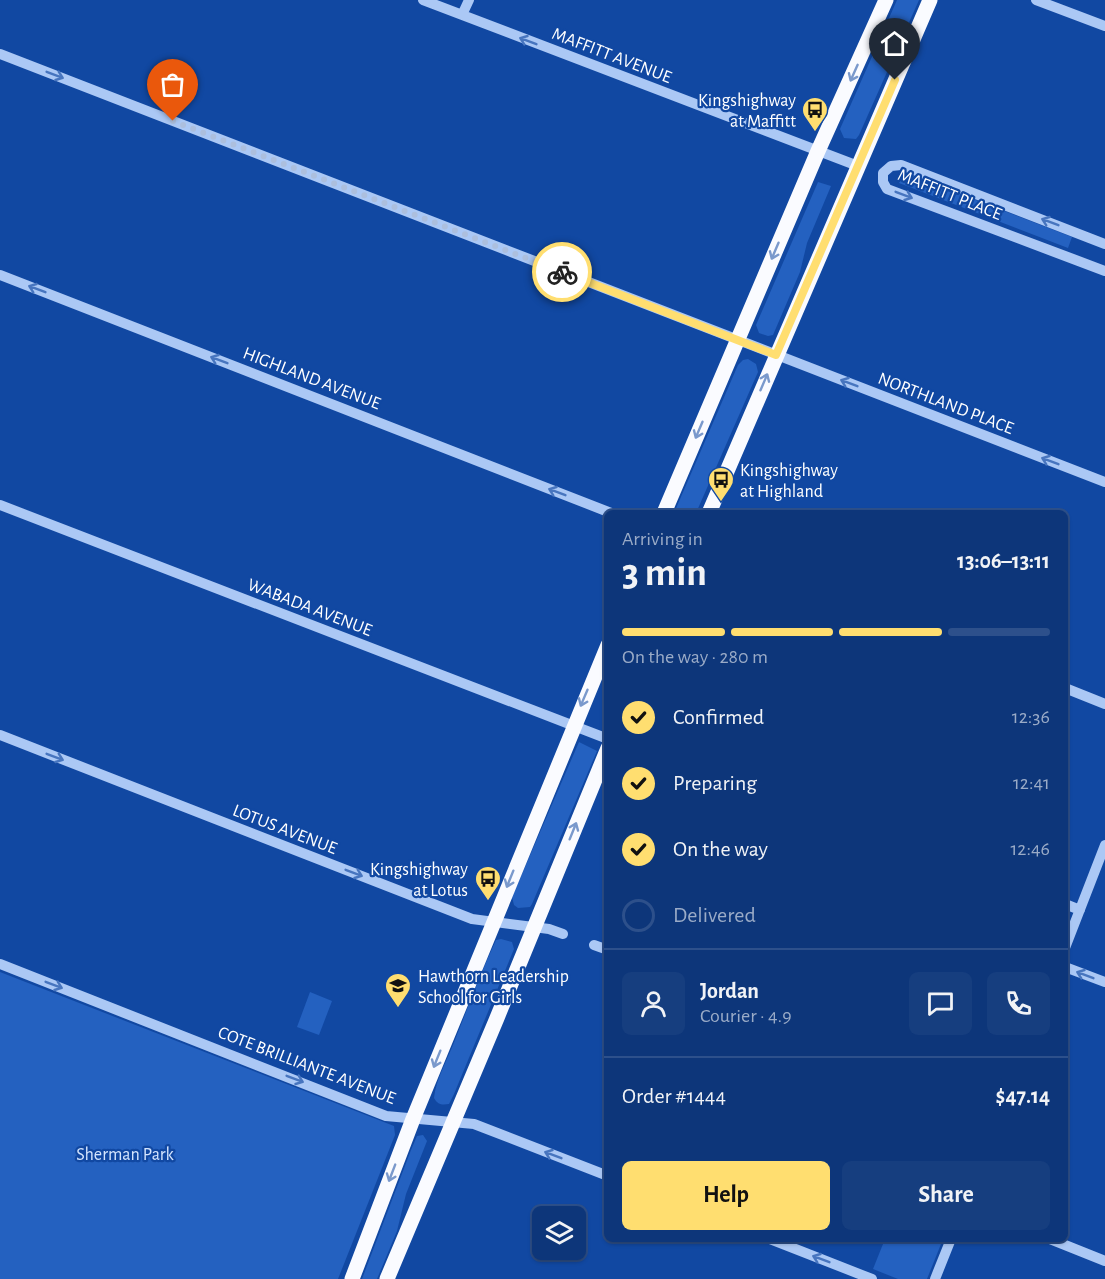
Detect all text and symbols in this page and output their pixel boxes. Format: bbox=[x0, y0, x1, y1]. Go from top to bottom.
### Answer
pin bbox=[869, 18, 920, 80]
street label: MAFFITT AVENUE bbox=[549, 25, 674, 87]
icon: home bbox=[878, 27, 911, 60]
one-way arrow bbox=[519, 34, 538, 45]
pin bbox=[147, 59, 198, 121]
one-way arrow bbox=[847, 63, 859, 81]
icon: bag bbox=[156, 68, 189, 101]
one-way arrow bbox=[45, 70, 63, 81]
place label: Kingshighway at Maffitt bbox=[698, 92, 796, 131]
bus stop icon: Kingshighway at Maffitt bbox=[800, 95, 830, 133]
street label: MAFFITT PLACE bbox=[895, 166, 1004, 224]
one-way arrow bbox=[894, 191, 913, 202]
one-way arrow bbox=[1042, 216, 1060, 227]
one-way arrow bbox=[769, 241, 780, 260]
courier bbox=[532, 242, 592, 302]
icon: bike bbox=[546, 256, 579, 289]
one-way arrow bbox=[28, 283, 47, 294]
street label: HIGHLAND AVENUE bbox=[240, 344, 383, 414]
one-way arrow bbox=[210, 354, 229, 365]
street label: NORTHLAND PLACE bbox=[875, 370, 1016, 438]
one-way arrow bbox=[759, 373, 770, 391]
one-way arrow bbox=[840, 377, 859, 388]
one-way arrow bbox=[692, 421, 704, 439]
one-way arrow bbox=[1042, 455, 1060, 466]
place label: Kingshighway at Highland bbox=[740, 462, 838, 501]
bus stop icon: Kingshighway at Highland bbox=[706, 465, 736, 503]
one-way arrow bbox=[548, 486, 567, 497]
text: Arriving in bbox=[622, 529, 703, 549]
text: 13:06–13:11 bbox=[957, 550, 1050, 572]
text: 3 min bbox=[622, 554, 707, 593]
street label: WABADA AVENUE bbox=[245, 576, 375, 640]
text: On the way · 280 m bbox=[622, 647, 768, 667]
one-way arrow bbox=[578, 689, 590, 707]
icon: check bbox=[622, 701, 655, 734]
text: Confirmed bbox=[673, 706, 764, 728]
text: 12:36 bbox=[1012, 707, 1050, 727]
one-way arrow bbox=[45, 752, 63, 763]
icon: check bbox=[622, 767, 655, 800]
text: Preparing bbox=[673, 772, 757, 794]
text: 12:41 bbox=[1013, 773, 1050, 793]
street label: LOTUS AVENUE bbox=[230, 802, 340, 858]
one-way arrow bbox=[568, 822, 579, 840]
icon: check bbox=[622, 833, 655, 866]
text: On the way bbox=[673, 838, 768, 860]
text: 12:46 bbox=[1010, 839, 1050, 859]
place label: Kingshighway at Lotus bbox=[370, 861, 468, 900]
bus stop icon: Kingshighway at Lotus bbox=[473, 864, 503, 902]
one-way arrow bbox=[344, 868, 362, 879]
one-way arrow bbox=[504, 869, 515, 887]
text: Delivered bbox=[673, 904, 756, 926]
place label: Hawthorn Leadership School for Girls bbox=[418, 968, 569, 1007]
one-way arrow bbox=[1076, 969, 1095, 980]
school or university icon: Hawthorn Leadership School for Girls bbox=[383, 971, 413, 1009]
button: person bbox=[622, 972, 685, 1035]
button: chat bbox=[909, 972, 972, 1035]
button: phone bbox=[987, 972, 1050, 1035]
one-way arrow bbox=[45, 980, 63, 991]
text: Jordan bbox=[700, 980, 759, 1002]
text: Courier · 4.9 bbox=[700, 1006, 792, 1026]
street label: COTE BRILLIANTE AVENUE bbox=[215, 1024, 398, 1108]
one-way arrow bbox=[431, 1050, 442, 1068]
one-way arrow bbox=[285, 1074, 304, 1085]
text: Order #1444 bbox=[622, 1085, 726, 1107]
text: $47.14 bbox=[996, 1085, 1050, 1107]
park label: Sherman Park bbox=[76, 1146, 175, 1164]
one-way arrow bbox=[544, 1149, 563, 1160]
button: Help bbox=[622, 1161, 830, 1230]
button: Share bbox=[842, 1161, 1050, 1230]
one-way arrow bbox=[386, 1164, 397, 1182]
map controls bbox=[532, 1206, 586, 1260]
button: layers bbox=[532, 1206, 586, 1260]
one-way arrow bbox=[812, 1253, 831, 1264]

